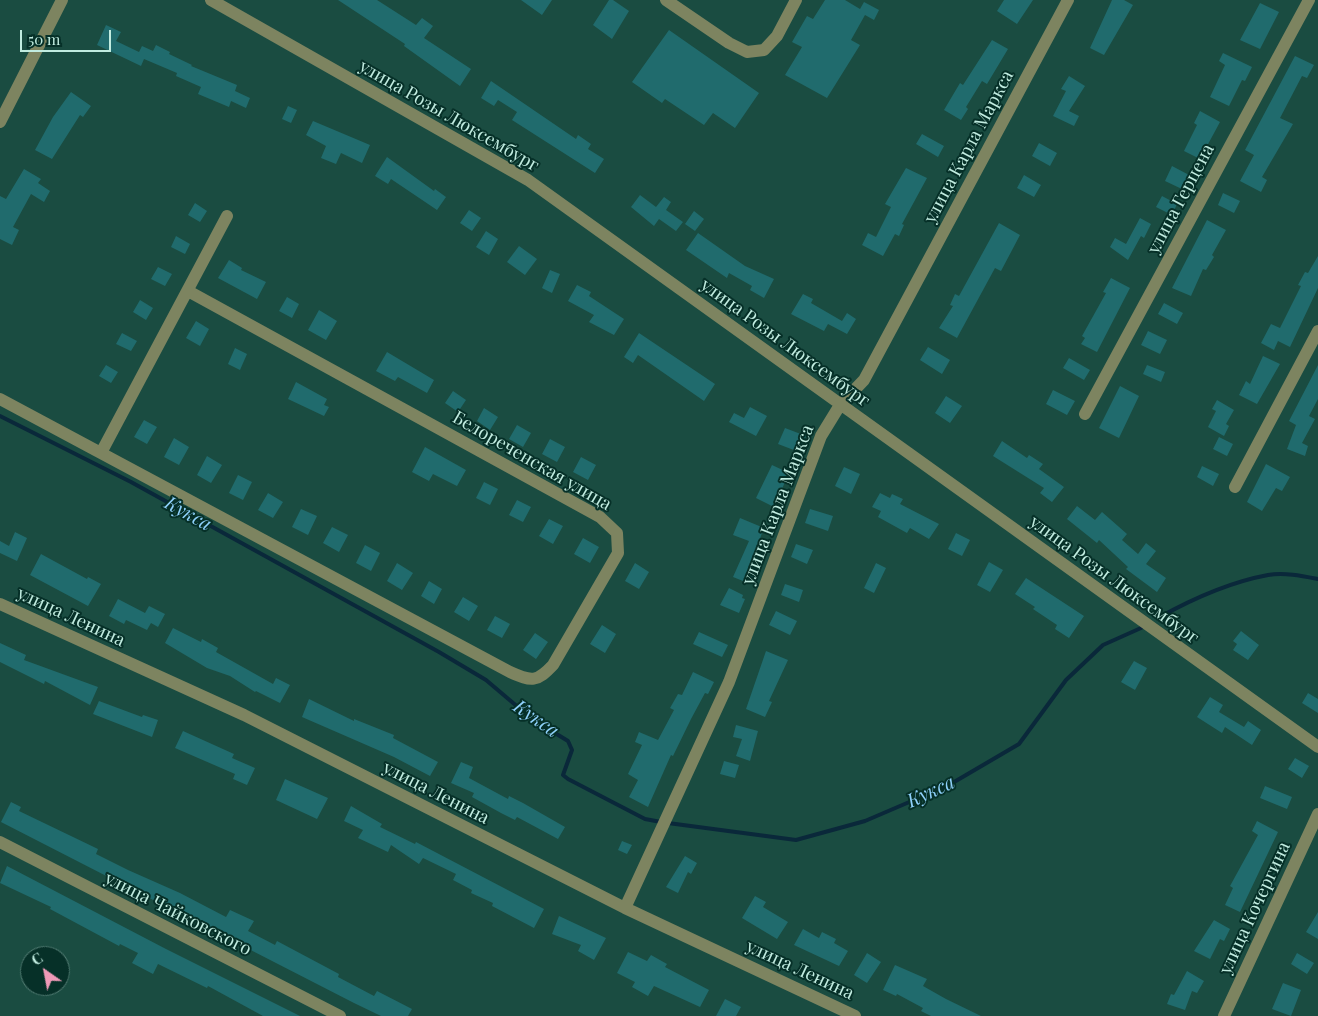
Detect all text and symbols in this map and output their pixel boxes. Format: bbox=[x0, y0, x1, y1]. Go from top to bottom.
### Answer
scale bar bbox=[22, 20, 114, 52]
text: 50 m bbox=[28, 29, 60, 49]
street label: улица Розы Люксембург bbox=[355, 56, 543, 176]
street label: улица Карла Маркса bbox=[920, 67, 1018, 227]
street label: улица Герцена bbox=[1143, 140, 1219, 258]
street label: улица Розы Люксембург bbox=[696, 274, 874, 412]
street label: Белореченская улица bbox=[449, 407, 615, 515]
street label: улица Карла Маркса bbox=[737, 422, 819, 588]
water label: Кукса bbox=[161, 492, 215, 536]
street label: улица Розы Люксембург bbox=[1025, 511, 1203, 649]
street label: улица Ленина bbox=[14, 583, 128, 651]
water label: Кукса bbox=[509, 695, 563, 743]
street label: улица Ленина bbox=[379, 757, 493, 829]
water label: Кукса bbox=[903, 771, 959, 813]
street label: улица Кочергина bbox=[1215, 838, 1295, 978]
street label: улица Чайковского bbox=[101, 868, 255, 960]
street label: улица Ленина bbox=[743, 936, 857, 1004]
north arrow bbox=[20, 946, 70, 996]
text: С bbox=[28, 948, 46, 969]

